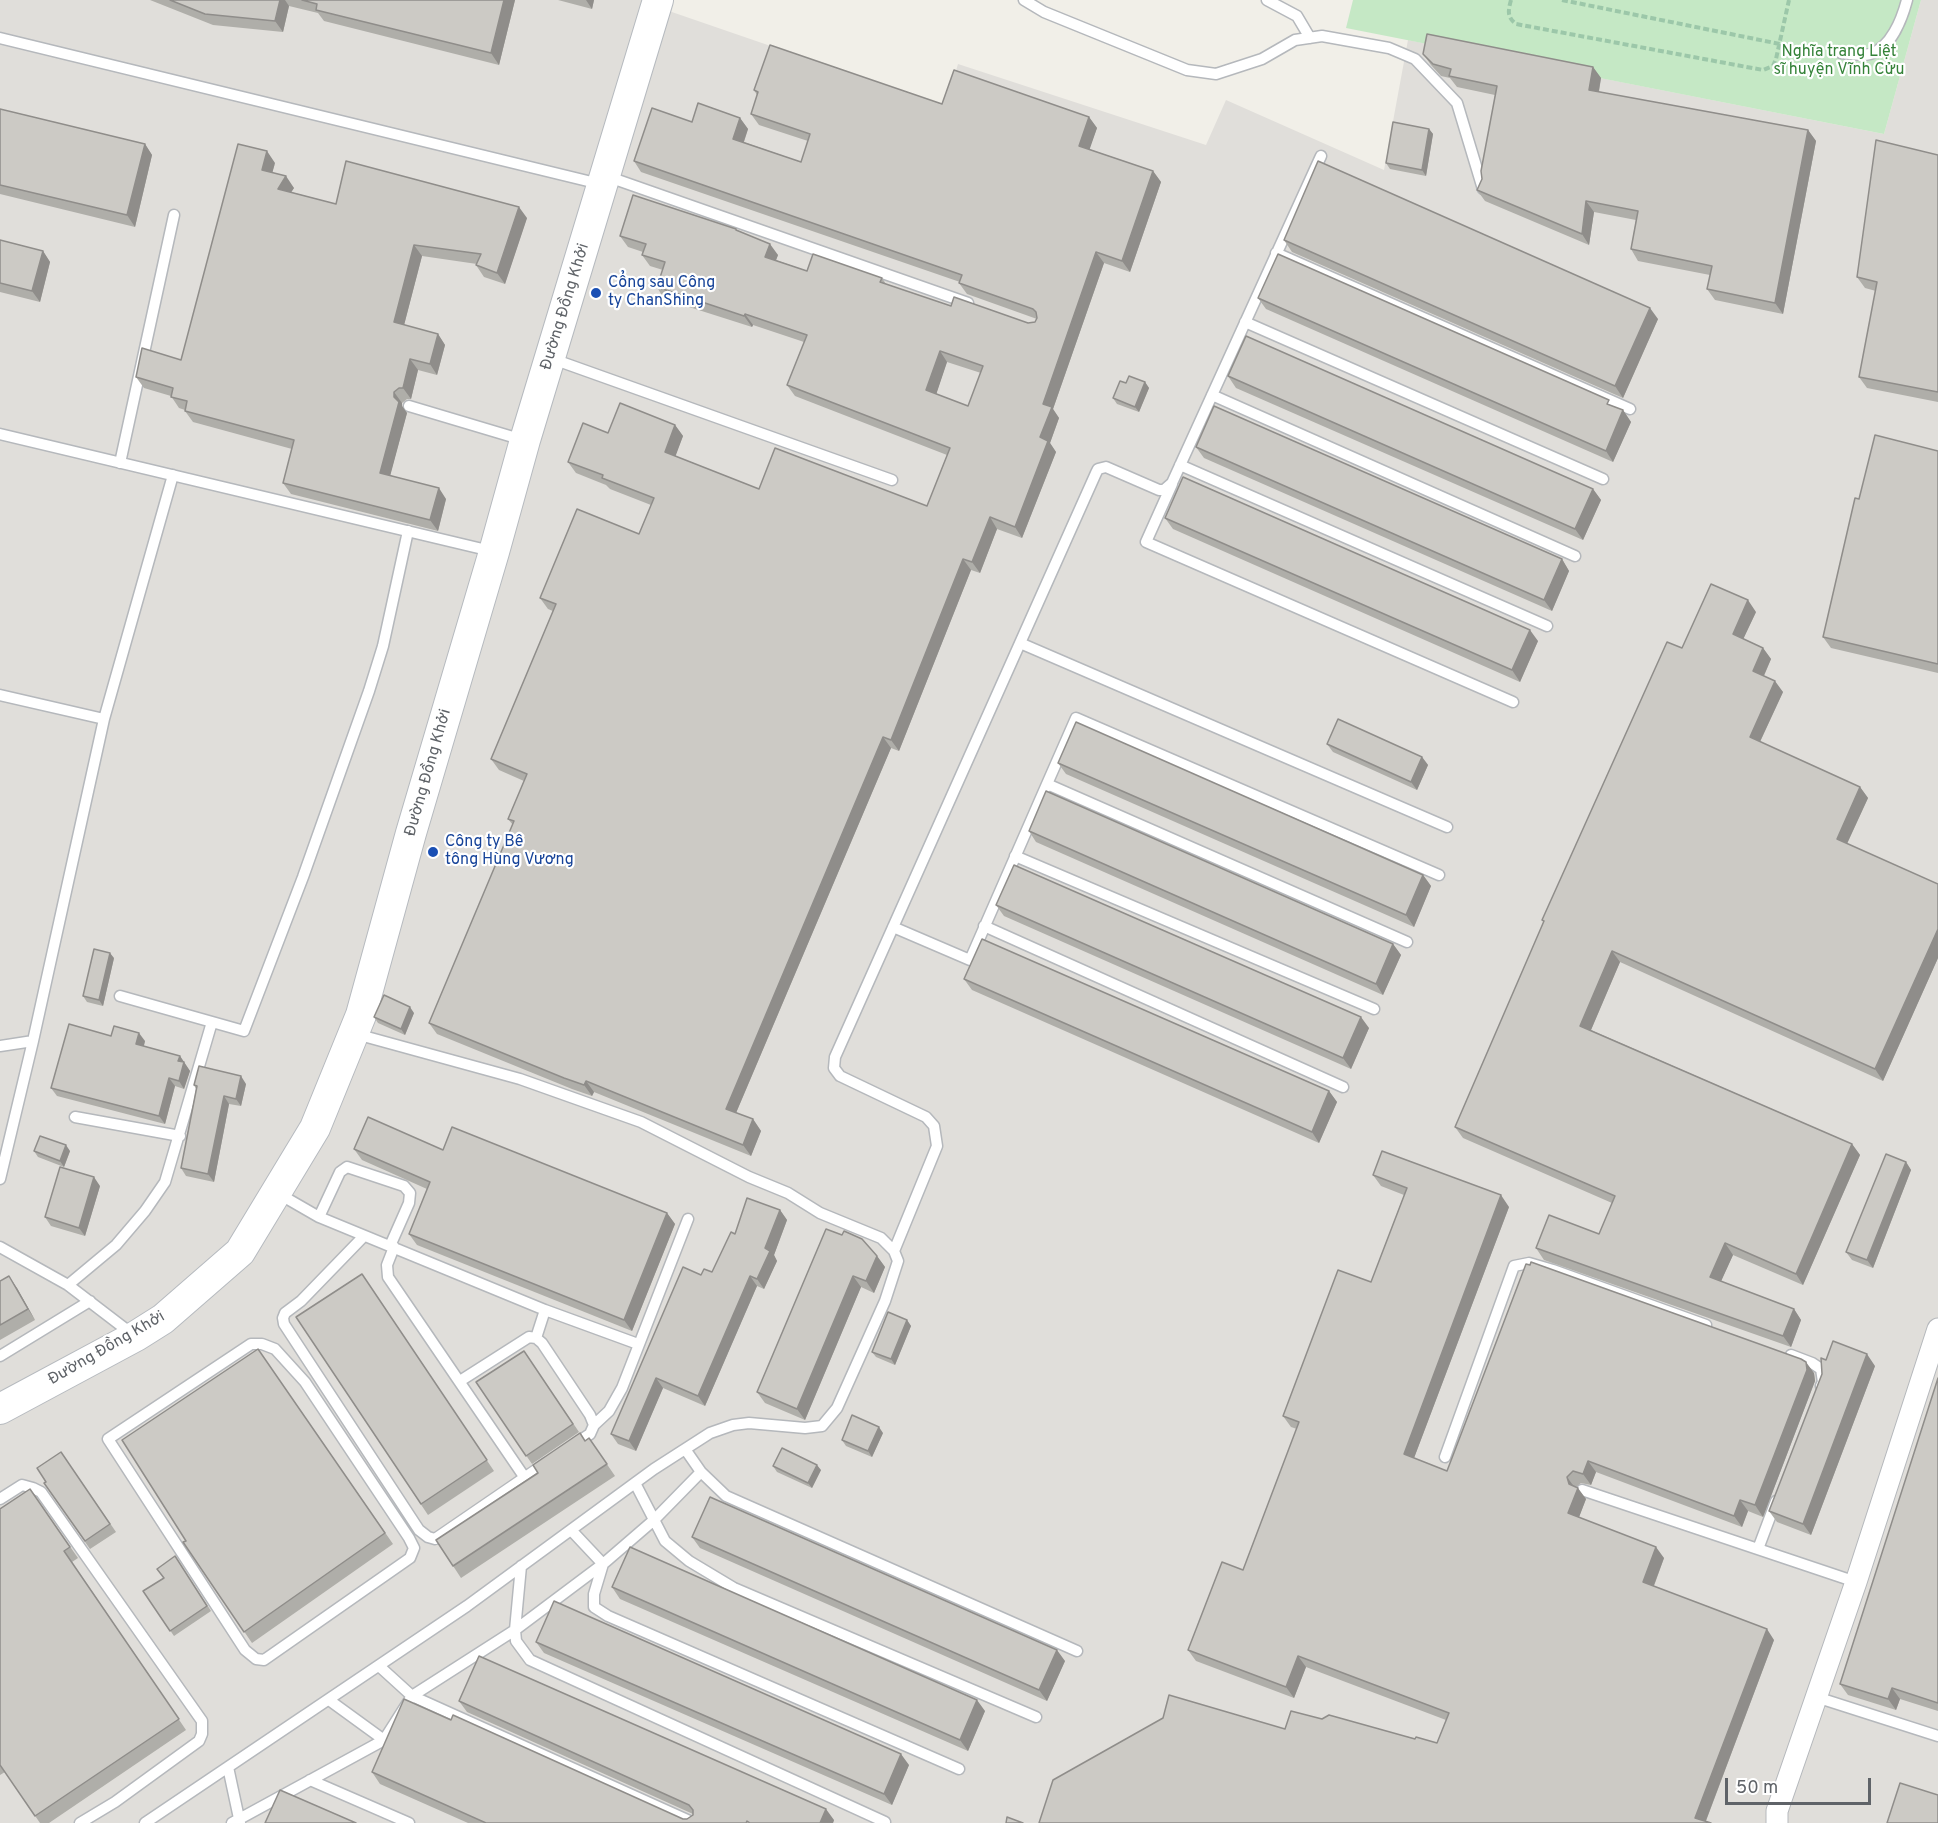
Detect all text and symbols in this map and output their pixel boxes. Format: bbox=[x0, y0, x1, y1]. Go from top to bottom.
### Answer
park label: Nghĩa trang Liệt sĩ huyện Vĩnh Cửu bbox=[1773, 43, 1905, 81]
street label: Đường Đồng Khởi bbox=[538, 241, 594, 373]
place label: Cổng sau Công ty ChanShing bbox=[608, 274, 715, 312]
marker: Cổng sau Công ty ChanShing bbox=[589, 286, 603, 300]
street label: Đường Đồng Khởi bbox=[402, 707, 456, 839]
place label: Công ty Bê tông Hùng Vương bbox=[445, 833, 574, 871]
marker: Công ty Bê tông Hùng Vương bbox=[426, 845, 440, 859]
street label: Đường Đồng Khởi bbox=[45, 1308, 169, 1390]
scale bar bbox=[1728, 1766, 1874, 1804]
text: 50 m bbox=[1736, 1777, 1778, 1800]

